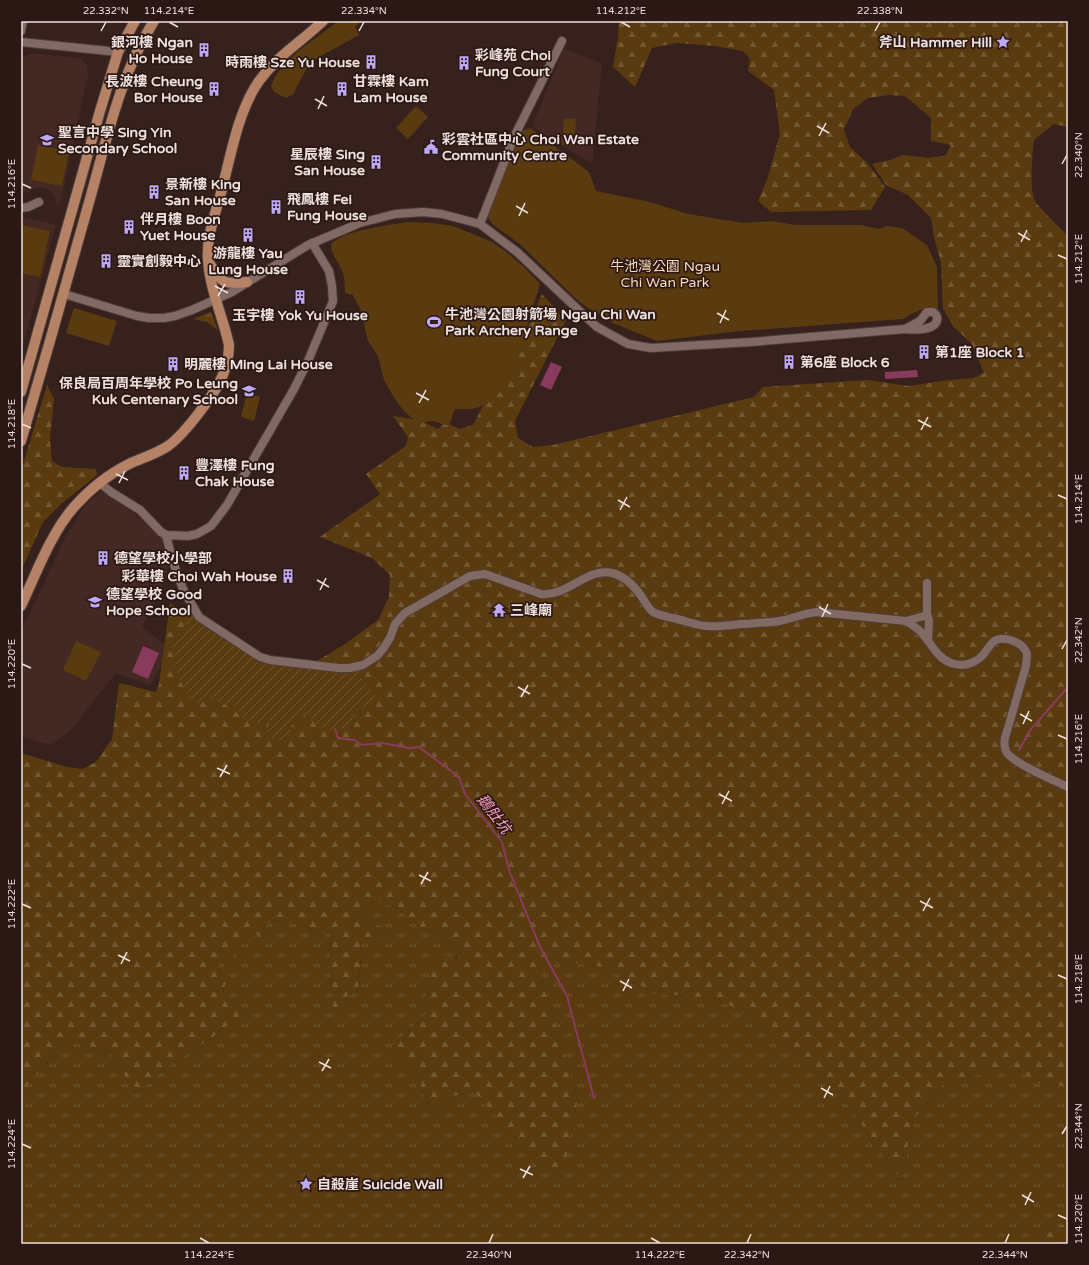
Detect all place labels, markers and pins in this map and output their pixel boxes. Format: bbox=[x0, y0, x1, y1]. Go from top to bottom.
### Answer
place label: 銀河樓 Ngan Ho House bbox=[111, 34, 193, 67]
place label: 斧山 Hammer Hill bbox=[878, 34, 992, 51]
place icon: 斧山 Hammer Hill bbox=[995, 34, 1011, 50]
building icon: 銀河樓 Ngan Ho House bbox=[196, 42, 212, 58]
place label: 彩峰苑 Choi Fung Court bbox=[475, 47, 551, 80]
place label: 時雨樓 Sze Yu House bbox=[225, 54, 360, 71]
building icon: 時雨樓 Sze Yu House bbox=[363, 54, 379, 70]
building icon: 彩峰苑 Choi Fung Court bbox=[456, 55, 472, 71]
place label: 長波樓 Cheung Bor House bbox=[105, 73, 203, 106]
place label: 甘霖樓 Kam Lam House bbox=[353, 73, 429, 106]
building icon: 長波樓 Cheung Bor House bbox=[206, 81, 222, 97]
building icon: 甘霖樓 Kam Lam House bbox=[334, 81, 350, 97]
place label: 聖言中學 Sing Yin Secondary School bbox=[58, 124, 177, 157]
place label: 彩雲社區中心 Choi Wan Estate Community Centre bbox=[442, 131, 639, 164]
school or university icon: 聖言中學 Sing Yin Secondary School bbox=[39, 132, 55, 148]
public building icon: 彩雲社區中心 Choi Wan Estate Community Centre bbox=[423, 139, 439, 155]
place label: 星辰樓 Sing San House bbox=[290, 146, 365, 179]
building icon: 星辰樓 Sing San House bbox=[368, 154, 384, 170]
place label: 景新樓 King San House bbox=[165, 176, 241, 209]
building icon: 景新樓 King San House bbox=[146, 184, 162, 200]
place label: 飛鳳樓 Fei Fung House bbox=[287, 191, 367, 224]
building icon: 飛鳳樓 Fei Fung House bbox=[268, 199, 284, 215]
place label: 伴月樓 Boon Yuet House bbox=[140, 211, 221, 244]
building icon: 伴月樓 Boon Yuet House bbox=[121, 219, 137, 235]
building icon: 游龍樓 Yau Lung House bbox=[240, 227, 256, 243]
place label: 游龍樓 Yau Lung House bbox=[208, 245, 288, 278]
building icon: 靈實創毅中心 bbox=[98, 253, 114, 269]
place label: 靈實創毅中心 bbox=[117, 253, 201, 270]
building icon: 玉宇樓 Yok Yu House bbox=[292, 289, 308, 305]
place label: 牛池灣公園射箭場 Ngau Chi Wan Park Archery Range bbox=[445, 306, 656, 339]
place label: 玉宇樓 Yok Yu House bbox=[232, 307, 368, 324]
sports icon: 牛池灣公園射箭場 Ngau Chi Wan Park Archery Range bbox=[426, 314, 442, 330]
building icon: 第1座 Block 1 bbox=[916, 344, 932, 360]
place label: 第1座 Block 1 bbox=[935, 344, 1025, 361]
building icon: 第6座 Block 6 bbox=[781, 354, 797, 370]
place label: 第6座 Block 6 bbox=[800, 354, 890, 371]
building icon: 明麗樓 Ming Lai House bbox=[165, 356, 181, 372]
place label: 明麗樓 Ming Lai House bbox=[184, 356, 333, 373]
place label: 保良局百周年學校 Po Leung Kuk Centenary School bbox=[59, 375, 238, 408]
school or university icon: 保良局百周年學校 Po Leung Kuk Centenary School bbox=[241, 383, 257, 399]
place label: 豐澤樓 Fung Chak House bbox=[195, 457, 275, 490]
building icon: 豐澤樓 Fung Chak House bbox=[176, 465, 192, 481]
building icon: 德望學校小學部 bbox=[95, 550, 111, 566]
place label: 德望學校小學部 bbox=[114, 550, 212, 567]
place label: 彩華樓 Choi Wah House bbox=[122, 568, 277, 585]
building icon: 彩華樓 Choi Wah House bbox=[280, 568, 296, 584]
place label: 德望學校 Good Hope School bbox=[106, 586, 202, 619]
school or university icon: 德望學校 Good Hope School bbox=[87, 594, 103, 610]
temple icon: 三峰廟 bbox=[491, 602, 507, 618]
place label: 三峰廟 bbox=[510, 602, 552, 619]
place icon: 自殺崖 Suicide Wall bbox=[298, 1176, 314, 1192]
place label: 自殺崖 Suicide Wall bbox=[317, 1176, 443, 1193]

